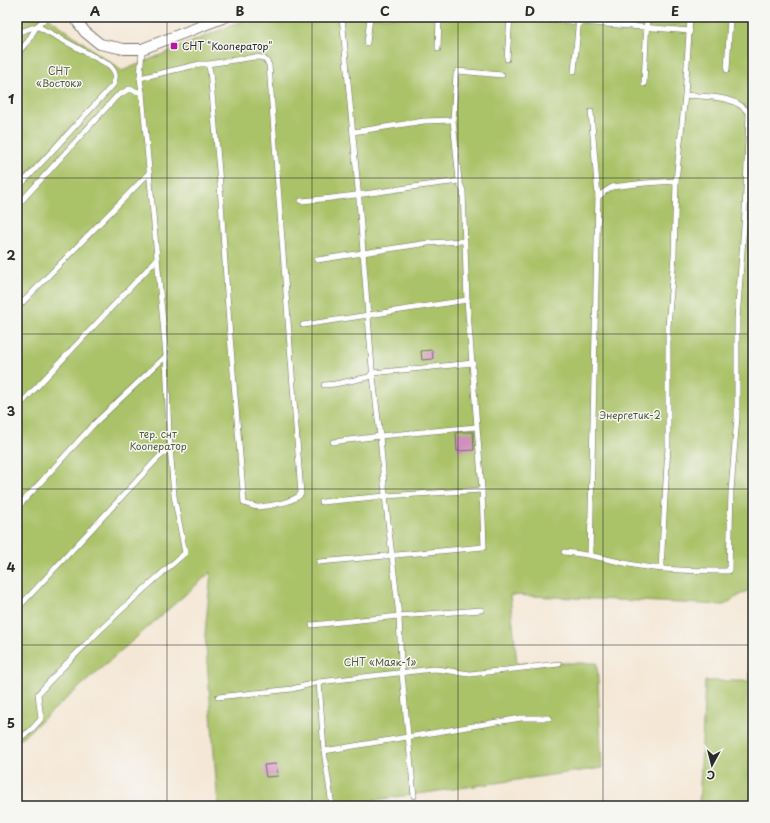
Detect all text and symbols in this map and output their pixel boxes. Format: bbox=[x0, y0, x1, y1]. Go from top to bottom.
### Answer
text: A bbox=[90, 1, 100, 20]
text: B bbox=[236, 1, 245, 20]
text: C bbox=[380, 1, 390, 20]
text: D bbox=[525, 1, 535, 20]
text: E bbox=[671, 1, 679, 20]
place label: СНТ "Кооператор" bbox=[182, 38, 272, 53]
marker: СНТ "Кооператор" bbox=[169, 41, 179, 51]
park label: СНТ «Восток» bbox=[36, 63, 82, 90]
text: 1 bbox=[8, 89, 14, 108]
text: 2 bbox=[6, 245, 16, 264]
text: 3 bbox=[7, 401, 16, 420]
park label: Энергетик-2 bbox=[599, 407, 661, 422]
park label: тер. снт Кооператор bbox=[129, 426, 187, 453]
text: 4 bbox=[7, 557, 16, 576]
park label: СНТ «Маяк-1» bbox=[344, 654, 417, 669]
text: 5 bbox=[7, 713, 15, 732]
north arrow bbox=[692, 745, 732, 785]
text: С bbox=[706, 766, 716, 784]

